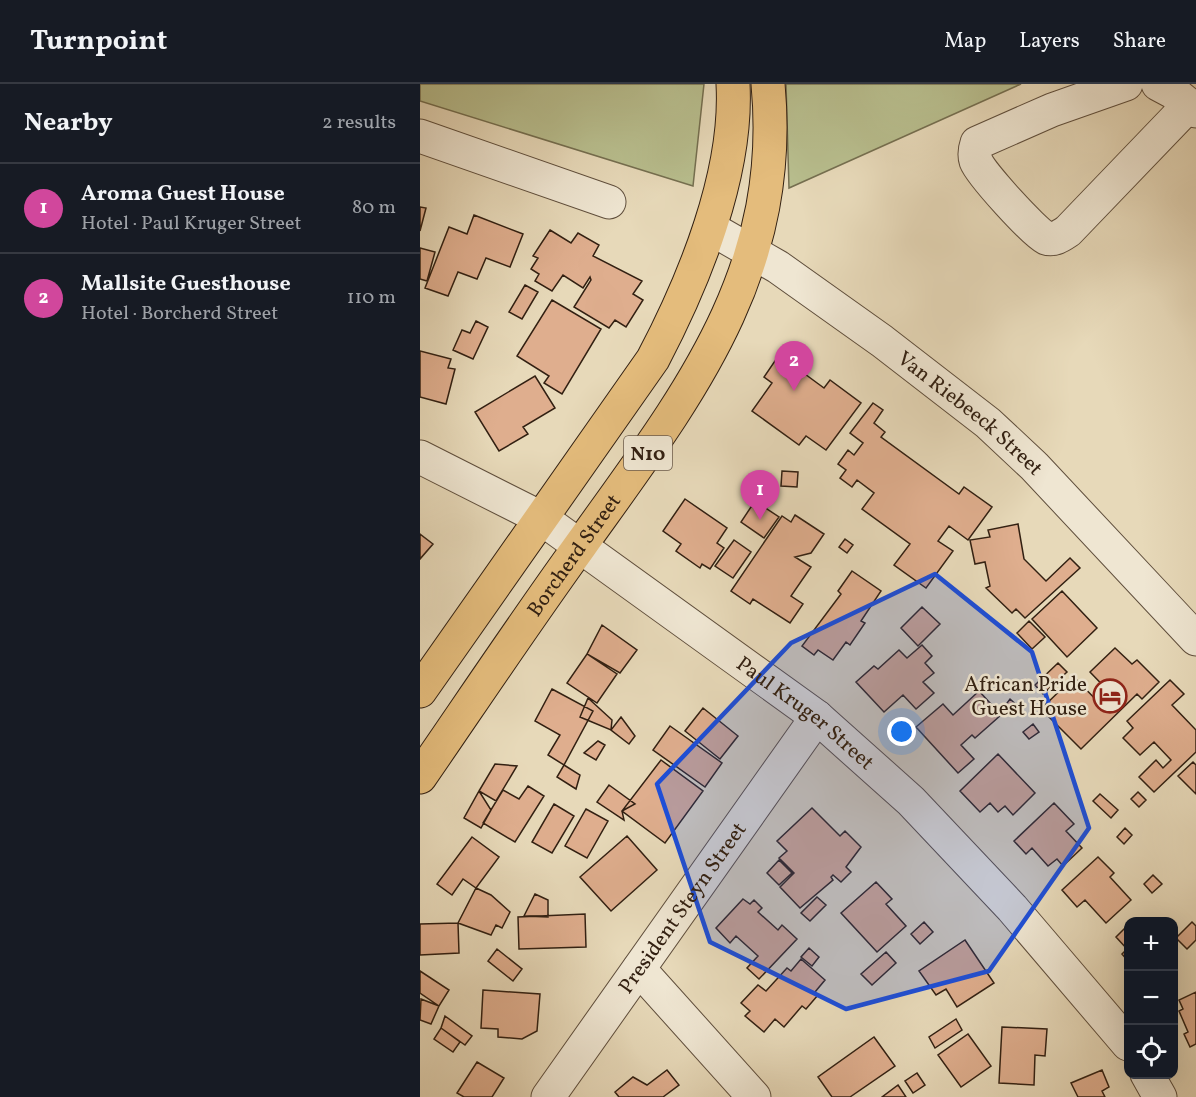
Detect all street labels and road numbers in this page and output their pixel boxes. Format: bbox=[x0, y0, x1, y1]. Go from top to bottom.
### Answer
street label: Van Riebeeck Street bbox=[891, 345, 1049, 483]
road number: N10 bbox=[624, 436, 672, 470]
street label: Borcherd Street bbox=[521, 489, 629, 623]
street label: Paul Kruger Street bbox=[730, 650, 880, 777]
street label: President Steyn Street bbox=[613, 817, 754, 1000]

